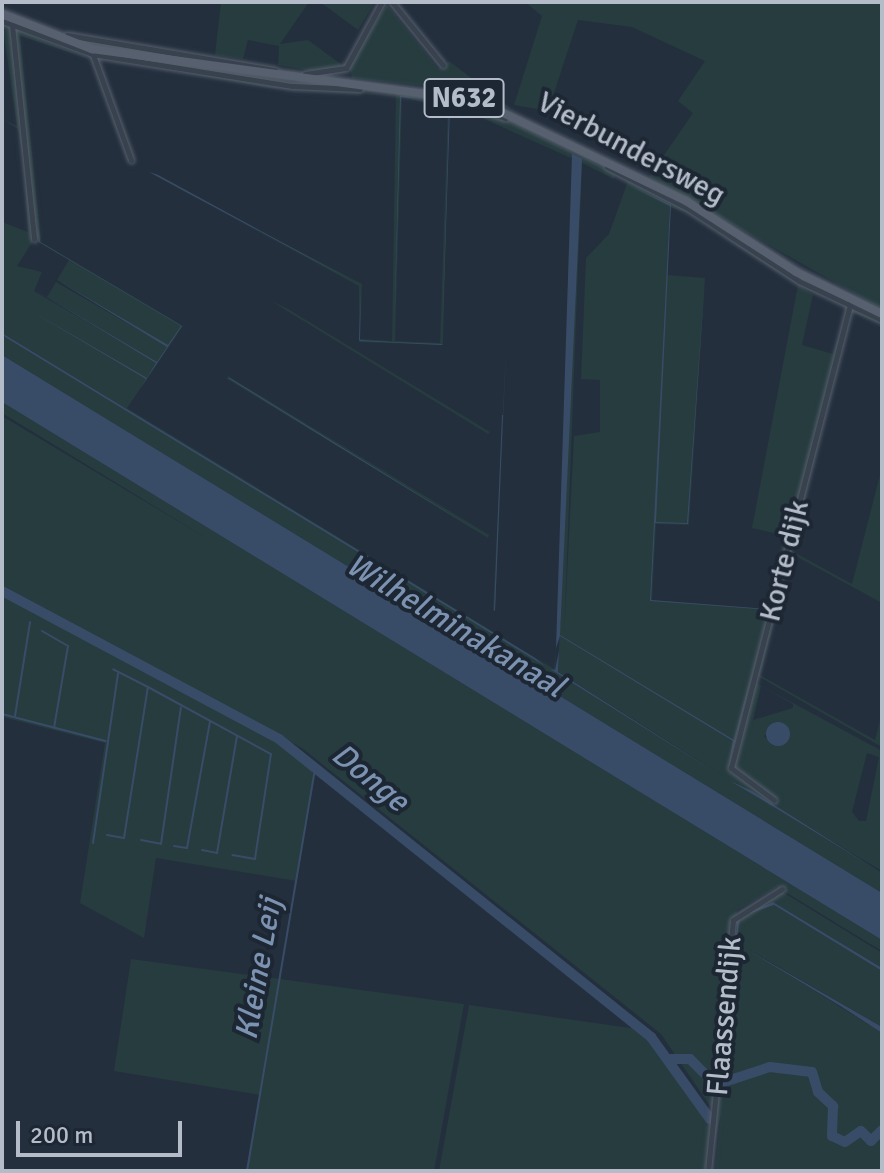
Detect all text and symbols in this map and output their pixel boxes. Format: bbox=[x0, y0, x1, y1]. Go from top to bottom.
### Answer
road number: N632 bbox=[422, 74, 506, 122]
street label: Vierbundersweg bbox=[531, 84, 731, 214]
street label: Korte dijk bbox=[753, 497, 817, 625]
water label: Wilhelminakanaal bbox=[339, 546, 571, 706]
water label: Donge bbox=[324, 735, 416, 821]
water label: Kleine Leij bbox=[228, 895, 290, 1043]
street label: Flaassendijk bbox=[700, 935, 750, 1097]
scale bar bbox=[20, 1105, 186, 1155]
text: 200 m bbox=[30, 1120, 93, 1150]

